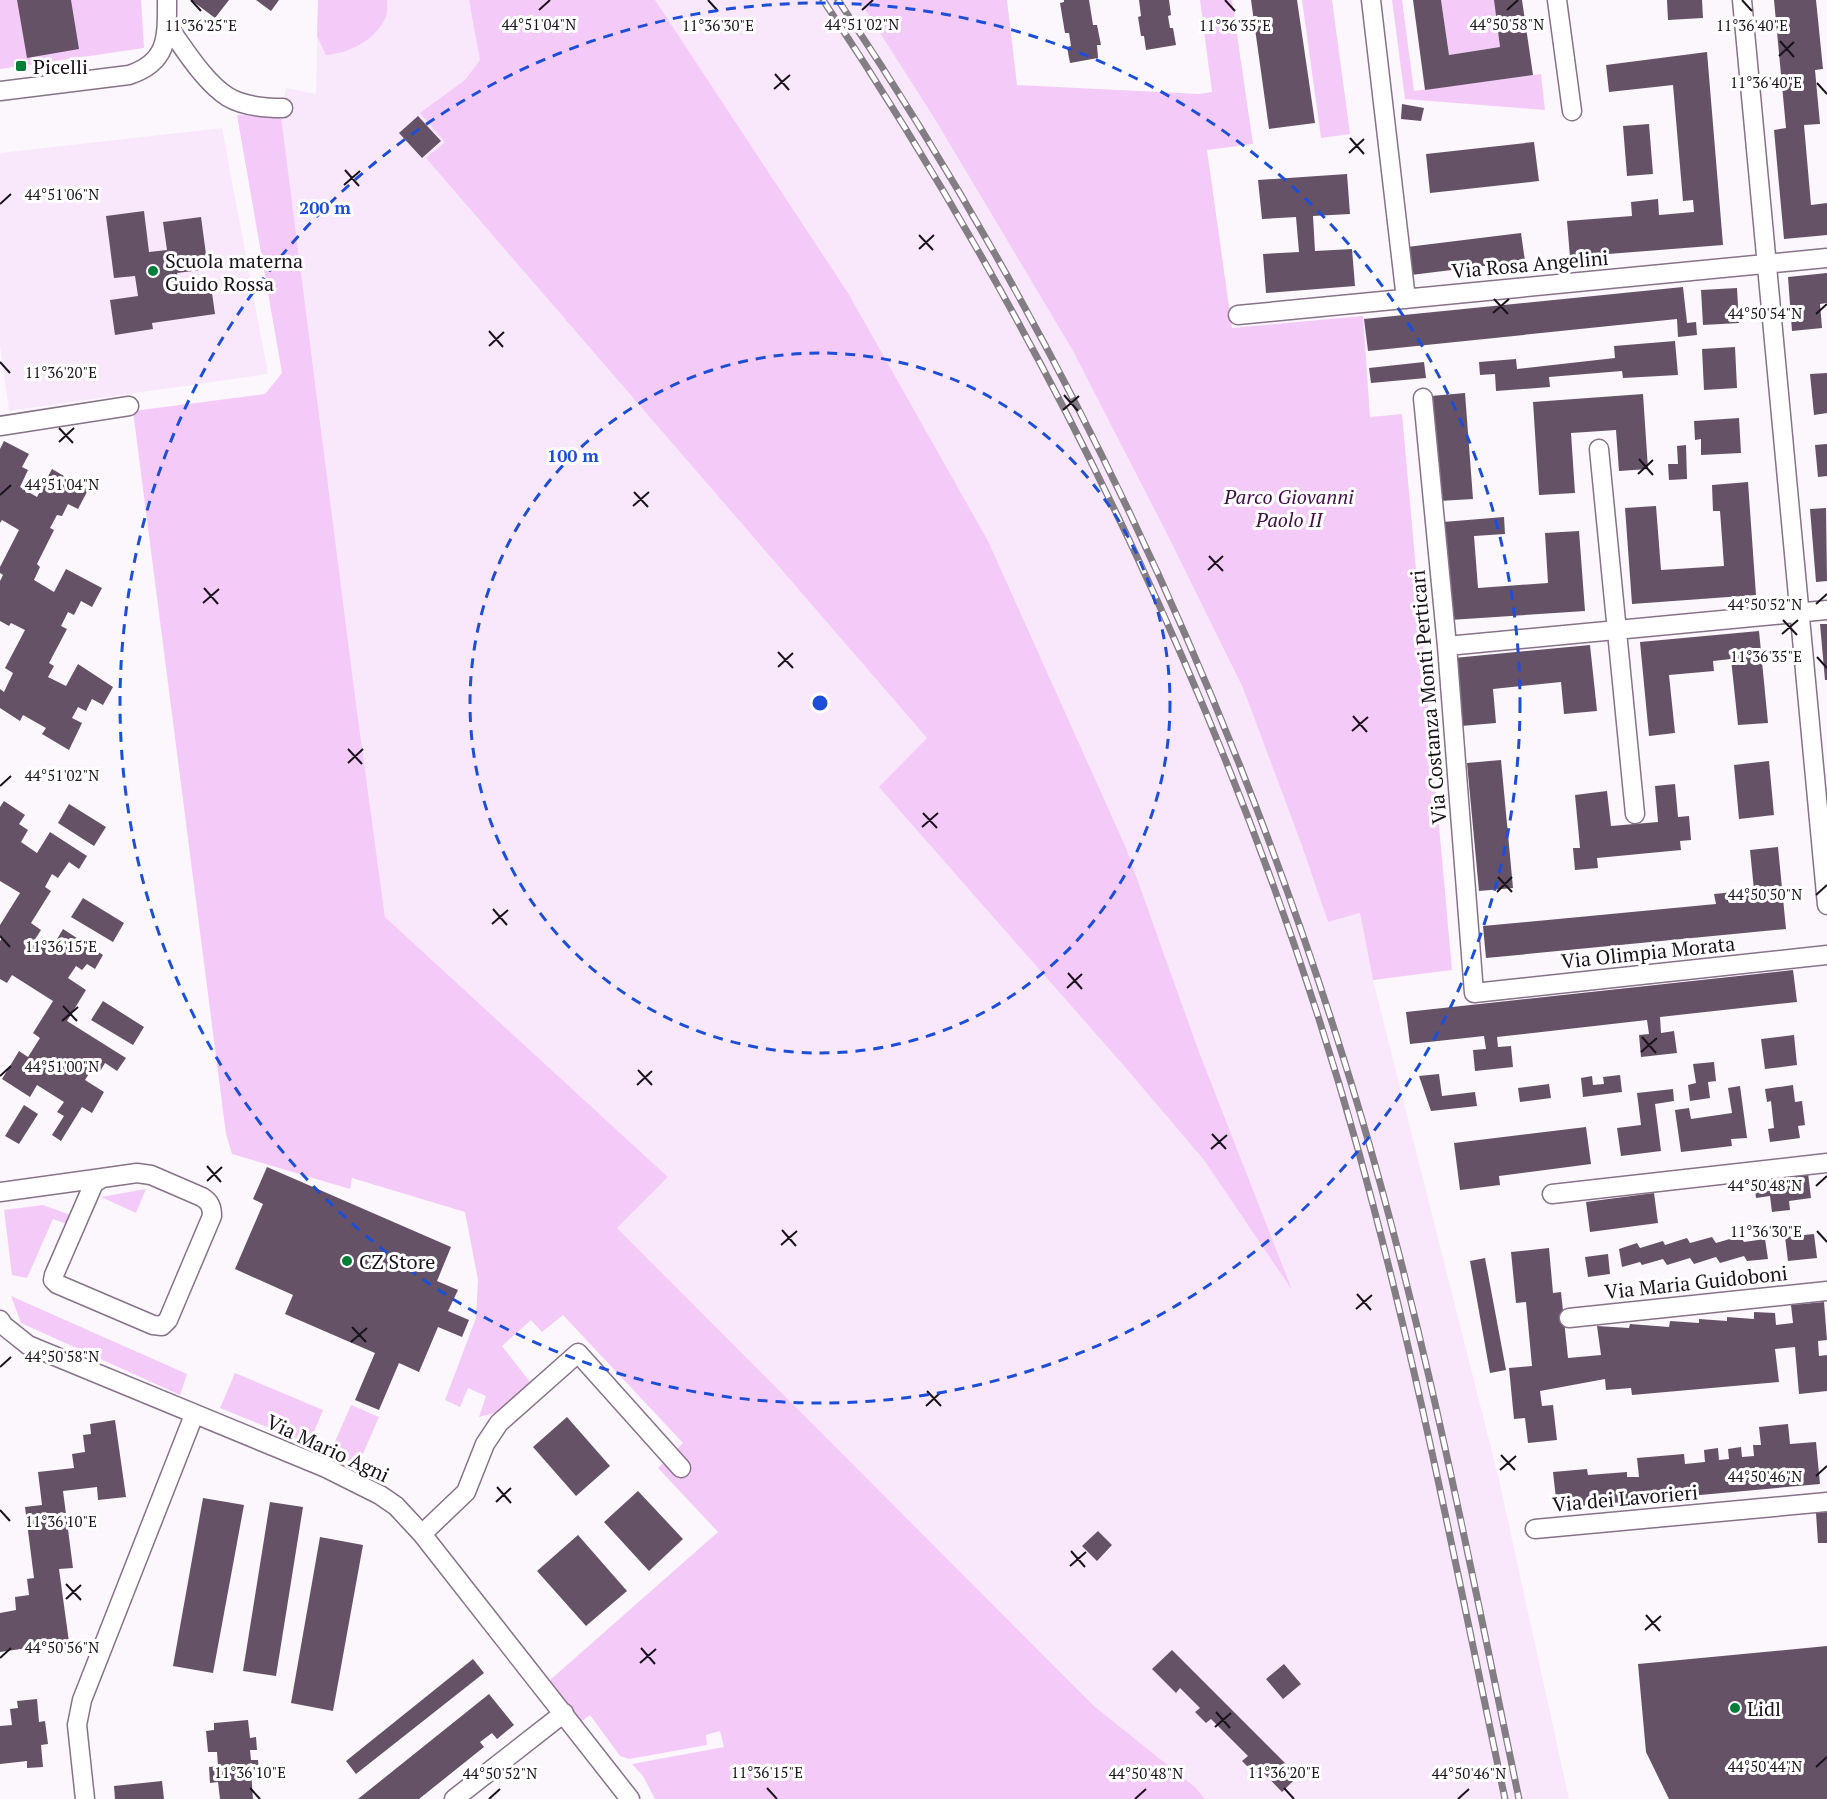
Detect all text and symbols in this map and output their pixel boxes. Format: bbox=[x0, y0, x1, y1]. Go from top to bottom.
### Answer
text: 44°51'04"N bbox=[502, 14, 576, 34]
text: 44°51'02"N bbox=[825, 14, 899, 34]
text: 44°50'58"N bbox=[1470, 14, 1544, 34]
text: 11°36'25"E bbox=[165, 15, 237, 35]
text: 11°36'30"E bbox=[682, 15, 754, 35]
text: 11°36'35"E bbox=[1199, 15, 1271, 35]
text: 11°36'40"E bbox=[1716, 15, 1788, 35]
place label: Picelli bbox=[33, 53, 88, 80]
marker: Picelli bbox=[14, 59, 28, 73]
text: 11°36'40"E bbox=[1730, 72, 1802, 92]
text: 44°51'06"N bbox=[25, 184, 99, 204]
text: 200 m bbox=[299, 195, 351, 219]
street label: Via Rosa Angelini bbox=[1450, 244, 1610, 284]
place label: Scuola materna Guido Rossa bbox=[165, 247, 303, 297]
marker: Scuola materna Guido Rossa bbox=[146, 264, 160, 278]
text: 44°50'54"N bbox=[1728, 303, 1802, 323]
text: 11°36'20"E bbox=[25, 362, 97, 382]
text: 100 m bbox=[547, 443, 599, 467]
text: 44°51'04"N bbox=[25, 474, 99, 494]
park label: Parco Giovanni Paolo II bbox=[1223, 483, 1354, 533]
street label: Via Costanza Monti Perticari bbox=[1403, 569, 1453, 825]
text: 44°50'52"N bbox=[1728, 594, 1802, 614]
text: 11°36'35"E bbox=[1730, 646, 1802, 666]
centre of rings bbox=[810, 693, 830, 713]
text: 44°51'02"N bbox=[25, 765, 99, 785]
text: 44°50'50"N bbox=[1728, 884, 1802, 904]
street label: Via Olimpia Morata bbox=[1560, 929, 1736, 975]
text: 11°36'15"E bbox=[25, 936, 97, 956]
text: 44°51'00"N bbox=[25, 1056, 99, 1076]
text: 44°50'48"N bbox=[1728, 1175, 1802, 1195]
text: 11°36'30"E bbox=[1730, 1221, 1802, 1241]
place label: CZ Store bbox=[359, 1248, 435, 1275]
marker: CZ Store bbox=[340, 1254, 354, 1268]
street label: Via Maria Guidoboni bbox=[1603, 1259, 1789, 1305]
text: 44°50'58"N bbox=[25, 1346, 99, 1366]
street label: Via Mario Agni bbox=[262, 1408, 394, 1488]
text: 44°50'46"N bbox=[1728, 1466, 1802, 1486]
street label: Via dei Lavorieri bbox=[1551, 1478, 1699, 1518]
text: 11°36'10"E bbox=[25, 1511, 97, 1531]
text: 44°50'56"N bbox=[25, 1637, 99, 1657]
place label: Lidl bbox=[1747, 1695, 1781, 1722]
marker: Lidl bbox=[1728, 1701, 1742, 1715]
text: 44°50'44"N bbox=[1728, 1756, 1802, 1776]
text: 11°36'10"E bbox=[214, 1762, 286, 1782]
text: 11°36'15"E bbox=[731, 1762, 803, 1782]
text: 11°36'20"E bbox=[1248, 1762, 1320, 1782]
text: 44°50'52"N bbox=[463, 1763, 537, 1783]
text: 44°50'48"N bbox=[1109, 1763, 1183, 1783]
text: 44°50'46"N bbox=[1432, 1763, 1506, 1783]

